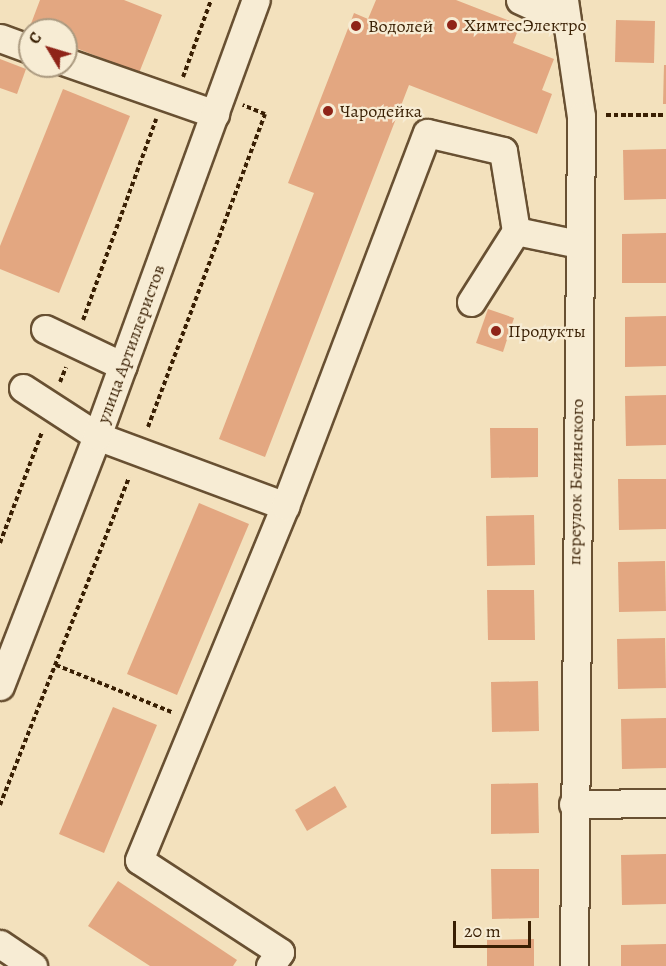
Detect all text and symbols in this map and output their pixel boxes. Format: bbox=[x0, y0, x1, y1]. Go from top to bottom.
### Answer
place label: ХимтесЭлектро bbox=[464, 14, 587, 36]
place label: Водолей bbox=[368, 15, 433, 37]
north arrow bbox=[18, 18, 78, 78]
marker: ХимтесЭлектро bbox=[445, 18, 459, 32]
marker: Водолей bbox=[349, 19, 363, 33]
text: С bbox=[24, 27, 47, 49]
place label: Чародейка bbox=[340, 100, 422, 122]
marker: Чародейка bbox=[321, 104, 335, 118]
street label: улица Артиллеристов bbox=[92, 262, 170, 426]
place label: Продукты bbox=[508, 320, 586, 342]
marker: Продукты bbox=[489, 324, 503, 338]
street label: переулок Белинского bbox=[564, 399, 588, 565]
scale bar bbox=[456, 909, 534, 947]
text: 20 m bbox=[464, 919, 501, 943]

